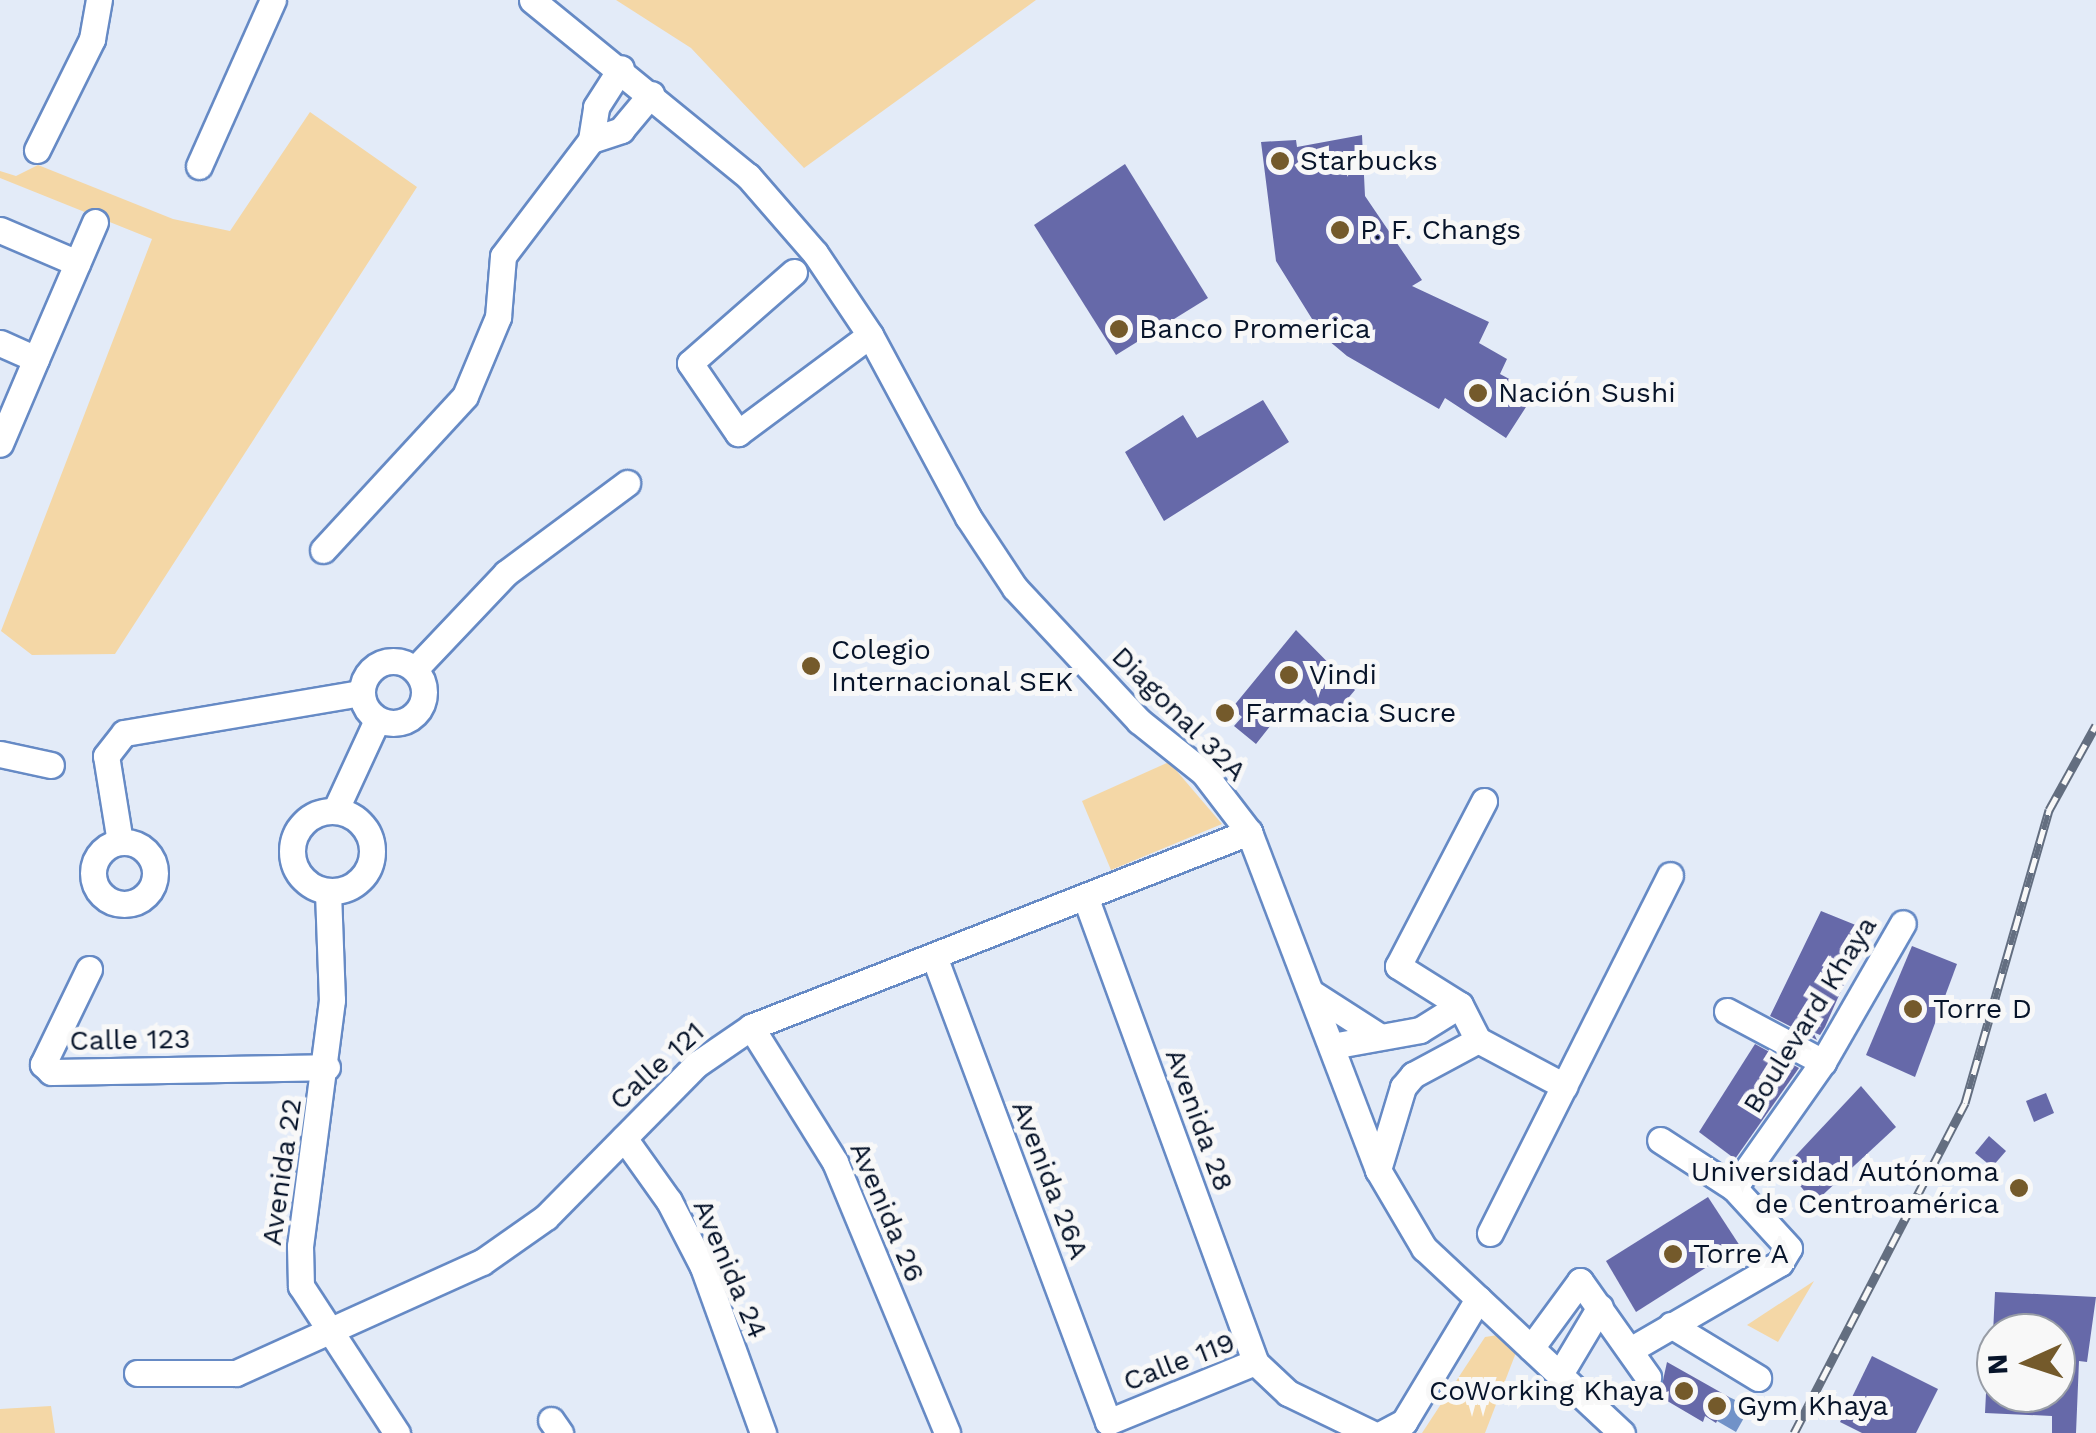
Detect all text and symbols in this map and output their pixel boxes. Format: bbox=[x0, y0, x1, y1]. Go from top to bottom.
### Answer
place label: Starbucks bbox=[1300, 144, 1438, 178]
marker: Starbucks bbox=[1269, 150, 1291, 172]
place label: P. F. Changs bbox=[1360, 213, 1521, 247]
marker: P. F. Changs bbox=[1329, 219, 1351, 241]
place label: Banco Promerica bbox=[1139, 312, 1371, 346]
marker: Banco Promerica bbox=[1108, 318, 1130, 340]
place label: Nación Sushi bbox=[1498, 376, 1676, 410]
marker: Nación Sushi bbox=[1467, 382, 1489, 404]
place label: Colegio Internacional SEK bbox=[831, 633, 1074, 699]
street label: Diagonal 32A bbox=[1104, 639, 1254, 789]
marker: Colegio Internacional SEK bbox=[800, 655, 822, 677]
place label: Vindi bbox=[1309, 658, 1377, 692]
marker: Vindi bbox=[1278, 664, 1300, 686]
place label: Farmacia Sucre bbox=[1245, 696, 1457, 730]
marker: Farmacia Sucre bbox=[1214, 702, 1236, 724]
street label: Boulevard Khaya bbox=[1736, 910, 1884, 1120]
place label: Torre D bbox=[1933, 992, 2032, 1026]
marker: Torre D bbox=[1902, 998, 1924, 1020]
street label: Calle 121 bbox=[603, 1015, 711, 1117]
street label: Calle 123 bbox=[69, 1022, 191, 1058]
street label: Avenida 28 bbox=[1158, 1044, 1240, 1196]
street label: Avenida 22 bbox=[255, 1096, 309, 1248]
street label: Avenida 26A bbox=[1004, 1096, 1096, 1264]
street label: Avenida 26 bbox=[842, 1137, 932, 1287]
place label: Universidad Autónoma de Centroamérica bbox=[1690, 1155, 1999, 1221]
marker: Universidad Autónoma de Centroamérica bbox=[2008, 1177, 2030, 1199]
street label: Avenida 24 bbox=[686, 1194, 774, 1344]
place label: Torre A bbox=[1693, 1237, 1790, 1271]
marker: Torre A bbox=[1662, 1243, 1684, 1265]
north arrow bbox=[1976, 1313, 2076, 1413]
street label: Calle 119 bbox=[1118, 1325, 1240, 1399]
text: N bbox=[1981, 1353, 2015, 1376]
place label: CoWorking Khaya bbox=[1429, 1374, 1664, 1408]
marker: CoWorking Khaya bbox=[1673, 1380, 1695, 1402]
place label: Gym Khaya bbox=[1737, 1389, 1888, 1423]
marker: Gym Khaya bbox=[1706, 1395, 1728, 1417]

